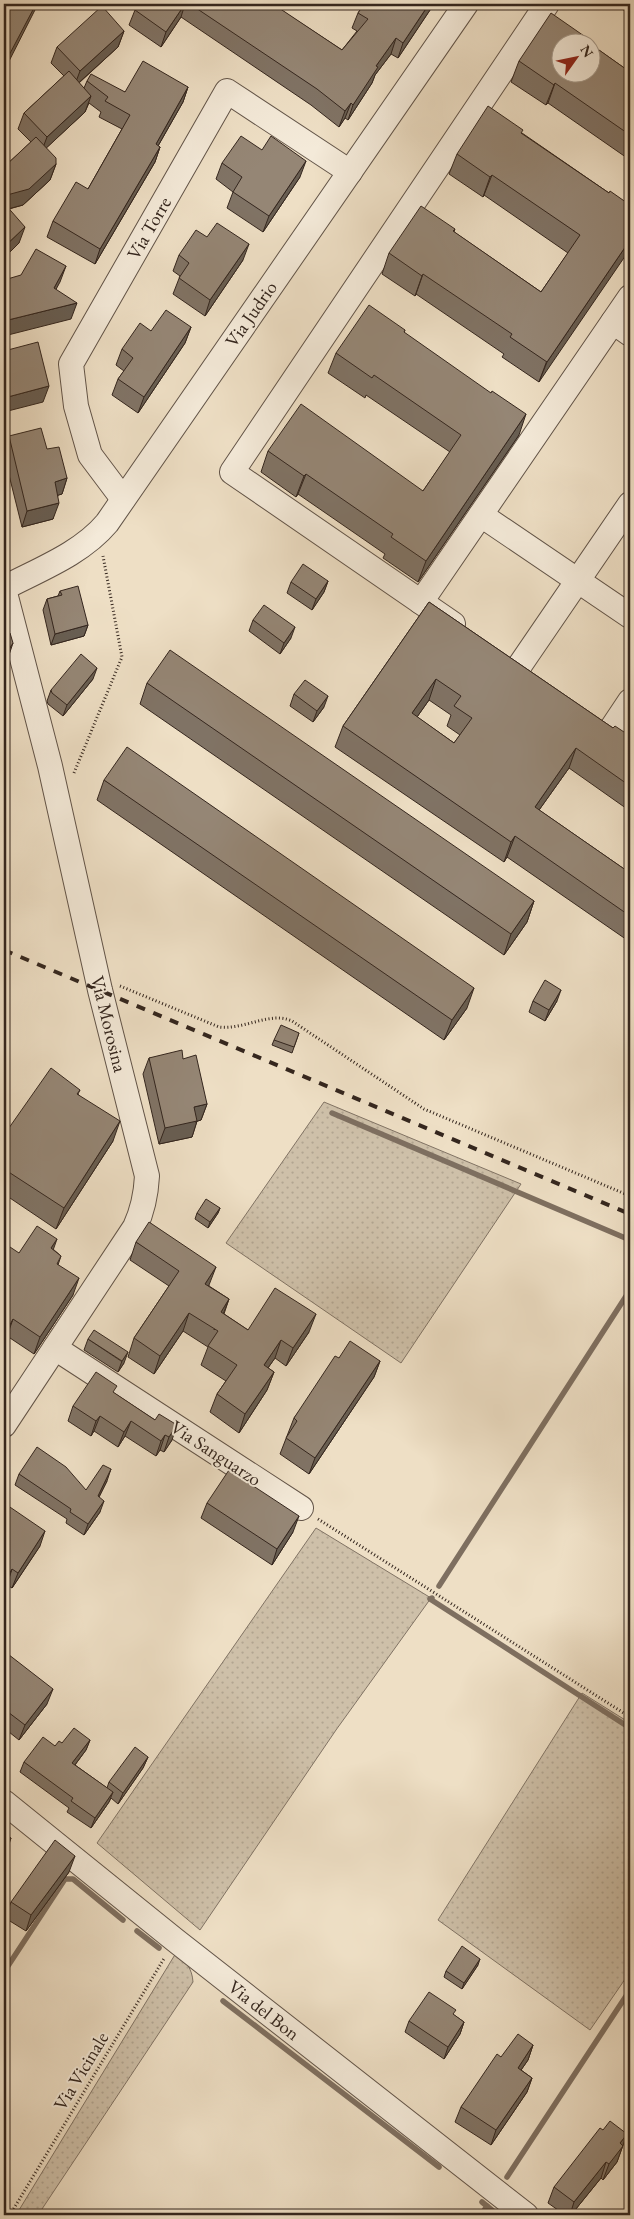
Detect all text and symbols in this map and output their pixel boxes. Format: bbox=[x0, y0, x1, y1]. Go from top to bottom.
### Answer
north arrow bbox=[552, 32, 602, 82]
text: N bbox=[576, 41, 598, 61]
street label: Via Torre bbox=[121, 192, 177, 264]
street label: Via Judrio bbox=[219, 276, 283, 352]
street label: Via Morosina bbox=[85, 973, 133, 1075]
street label: Via Sanguarzo bbox=[166, 1414, 266, 1492]
street label: Via del Bon bbox=[223, 1974, 305, 2046]
street label: Via Vicinale bbox=[48, 2027, 114, 2115]

